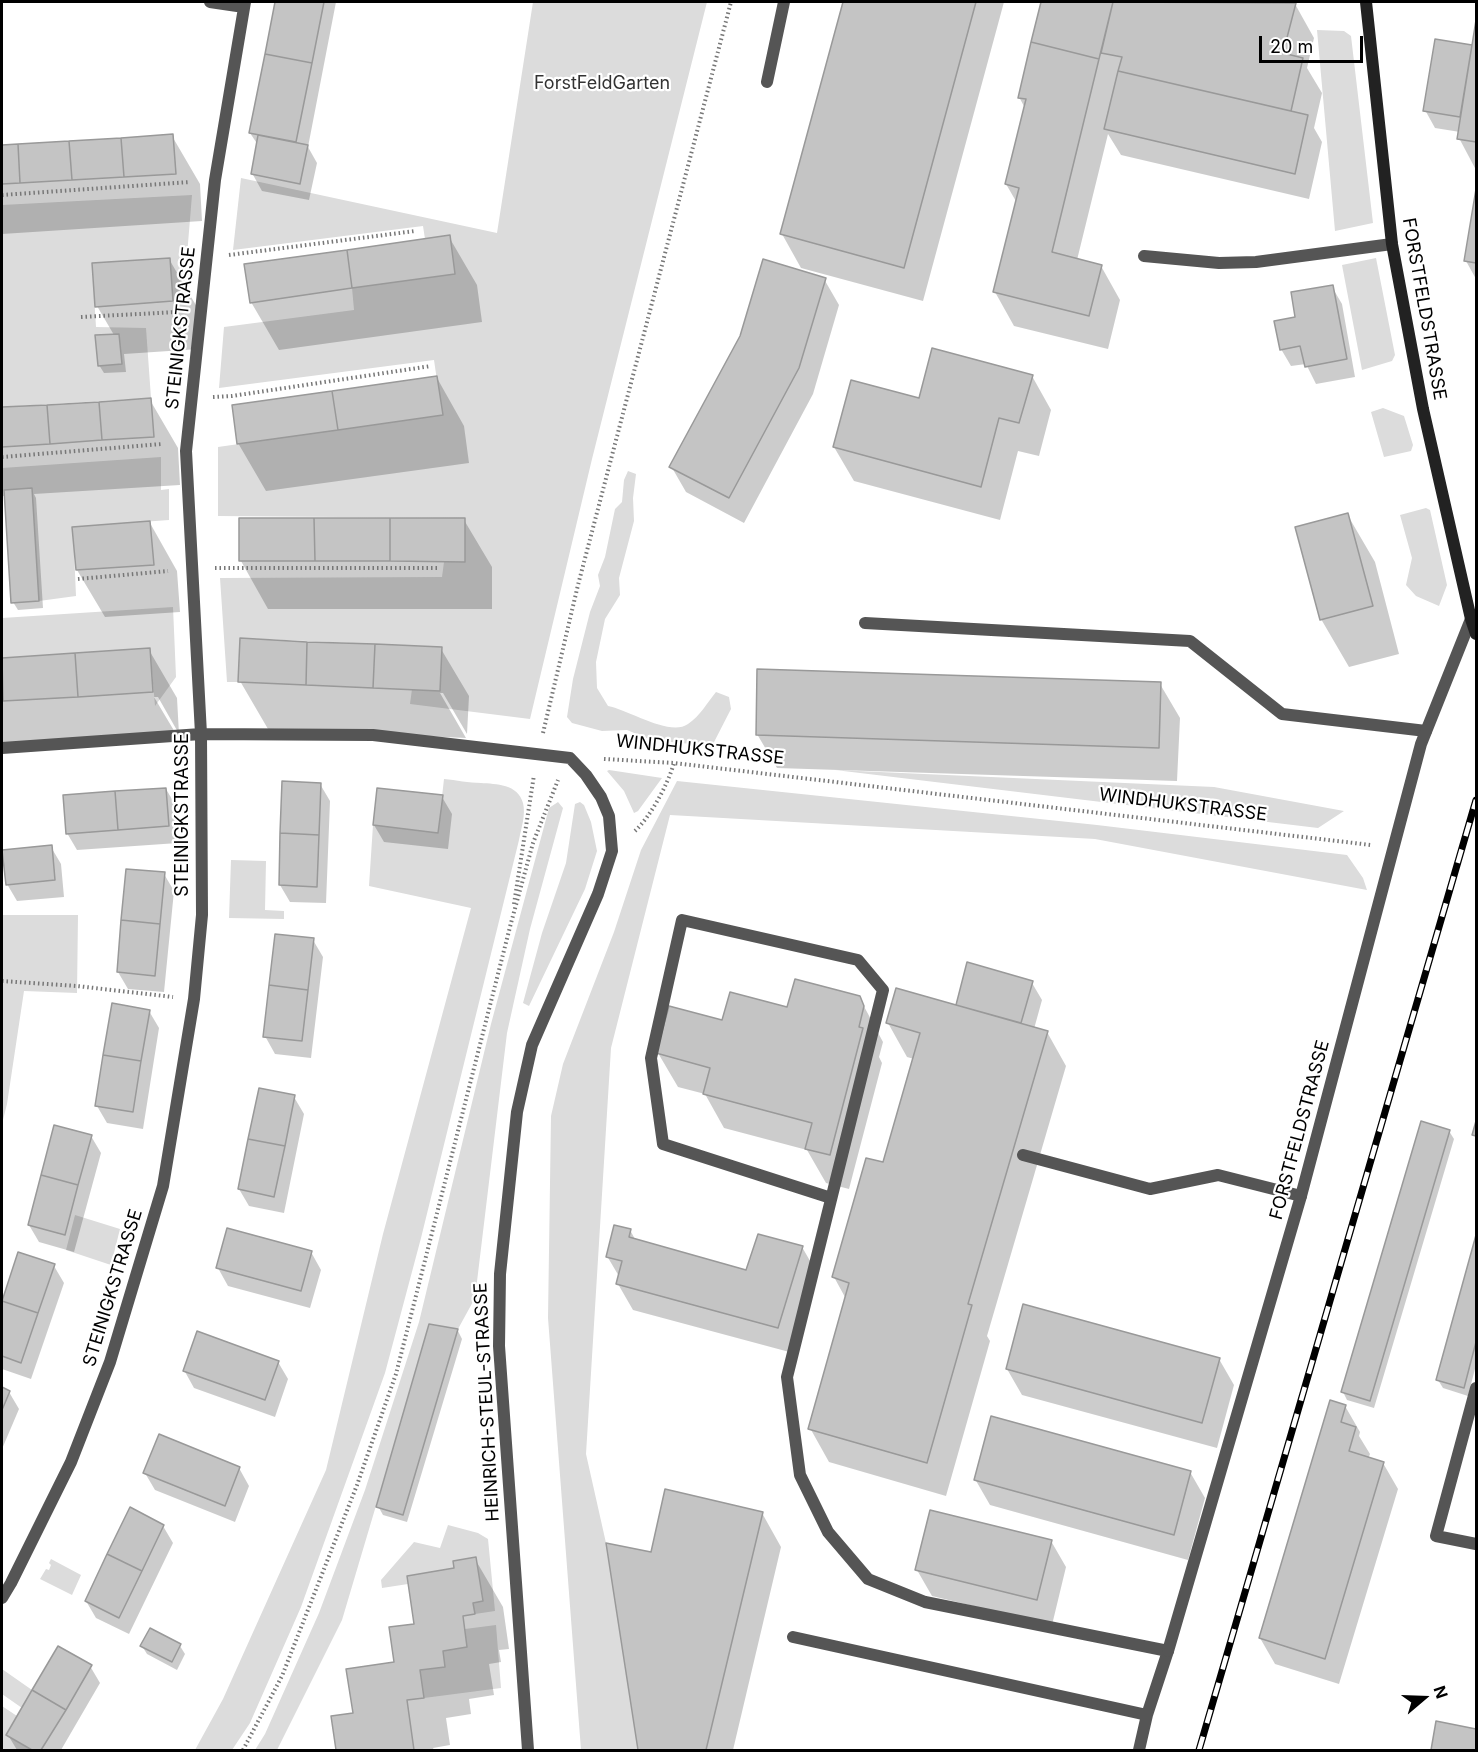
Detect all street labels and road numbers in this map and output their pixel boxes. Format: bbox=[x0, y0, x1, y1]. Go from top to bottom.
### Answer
street label: FORSTFELDSTRASSE bbox=[1397, 216, 1451, 402]
street label: STEINIGKSTRASSE bbox=[162, 245, 200, 411]
street label: WINDHUKSTRASSE bbox=[615, 730, 785, 770]
street label: STEINIGKSTRASSE bbox=[172, 733, 194, 897]
street label: WINDHUKSTRASSE bbox=[1098, 784, 1268, 826]
street label: FORSTFELDSTRASSE bbox=[1266, 1038, 1334, 1222]
street label: STEINIGKSTRASSE bbox=[79, 1207, 147, 1369]
street label: HEINRICH-STEUL-STRASSE bbox=[470, 1282, 504, 1522]

